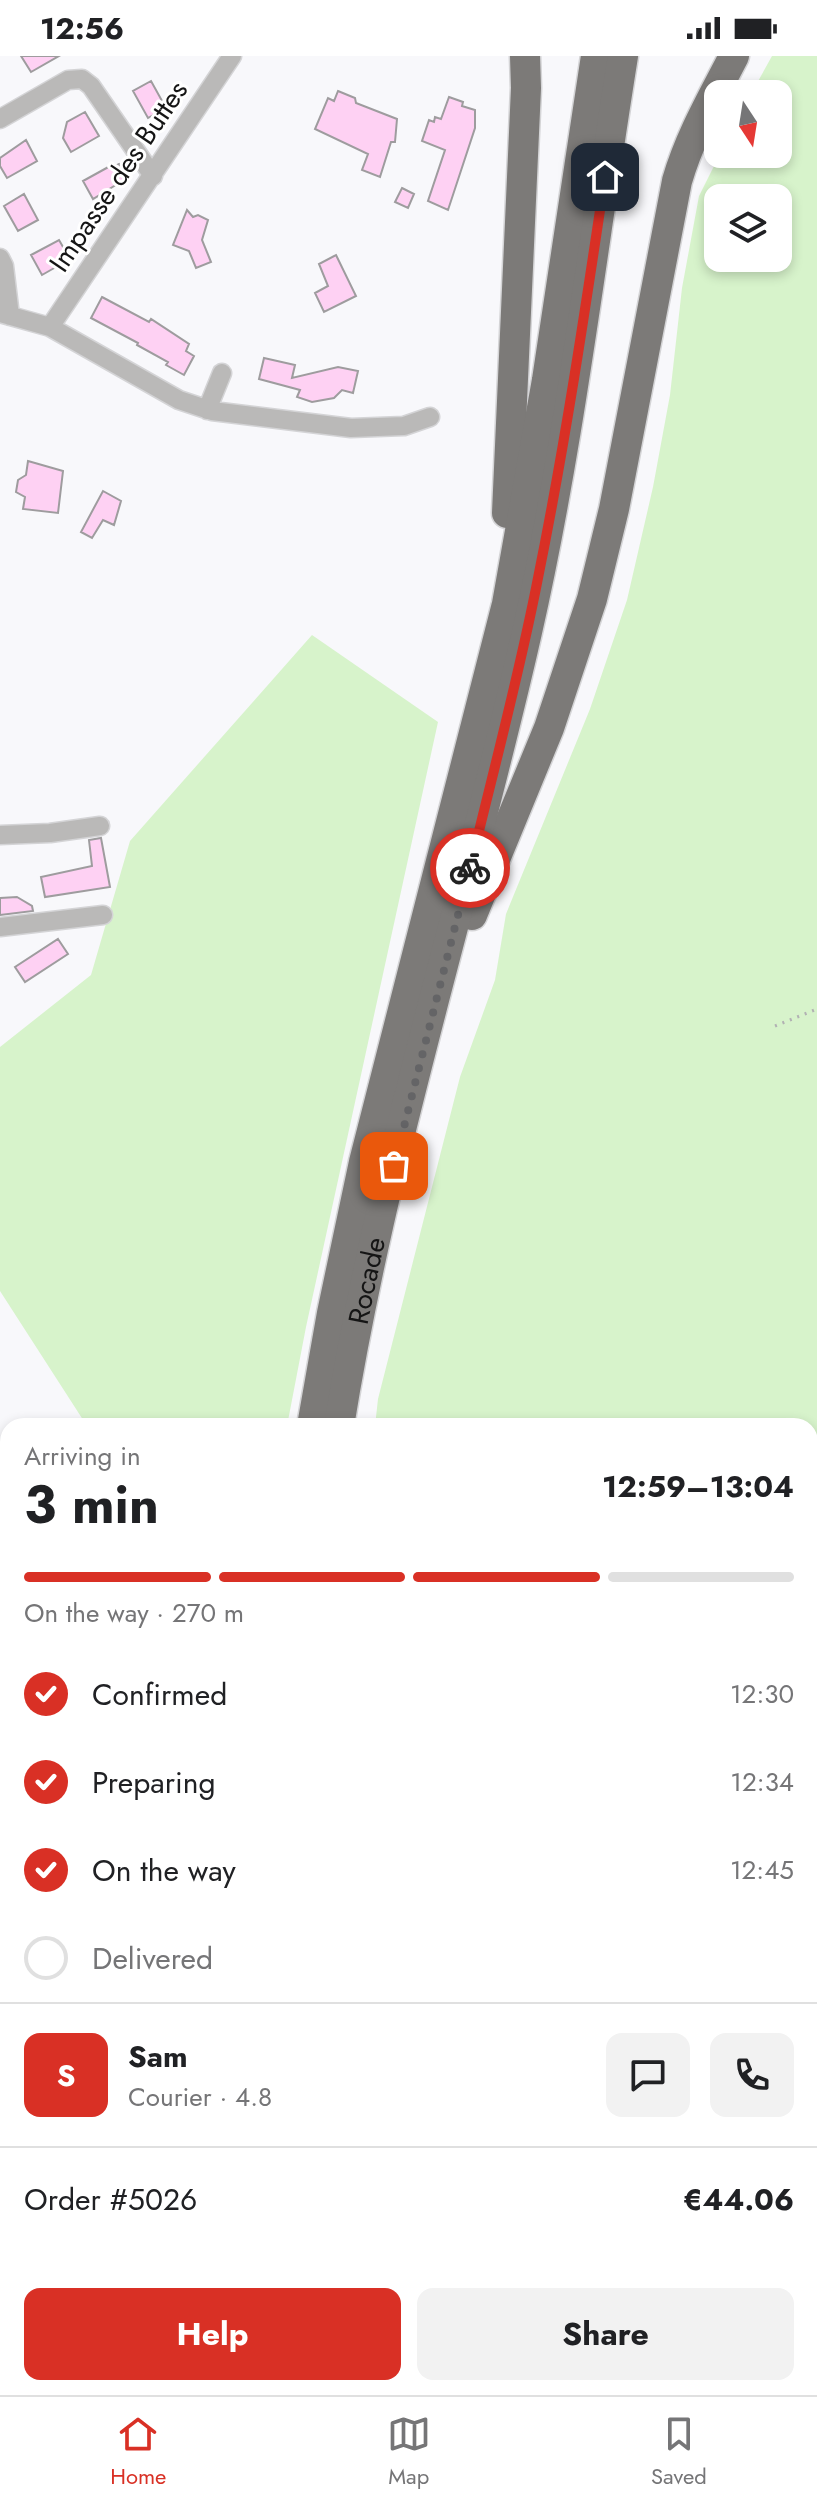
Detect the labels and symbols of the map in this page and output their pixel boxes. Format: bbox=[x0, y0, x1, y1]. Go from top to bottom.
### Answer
street label: Impasse des Buttes bbox=[39, 72, 198, 280]
north arrow bbox=[704, 80, 792, 168]
pin bbox=[571, 143, 639, 211]
courier bbox=[430, 828, 510, 908]
pin bbox=[360, 1132, 428, 1200]
street label: Rocade bbox=[338, 1233, 396, 1328]

